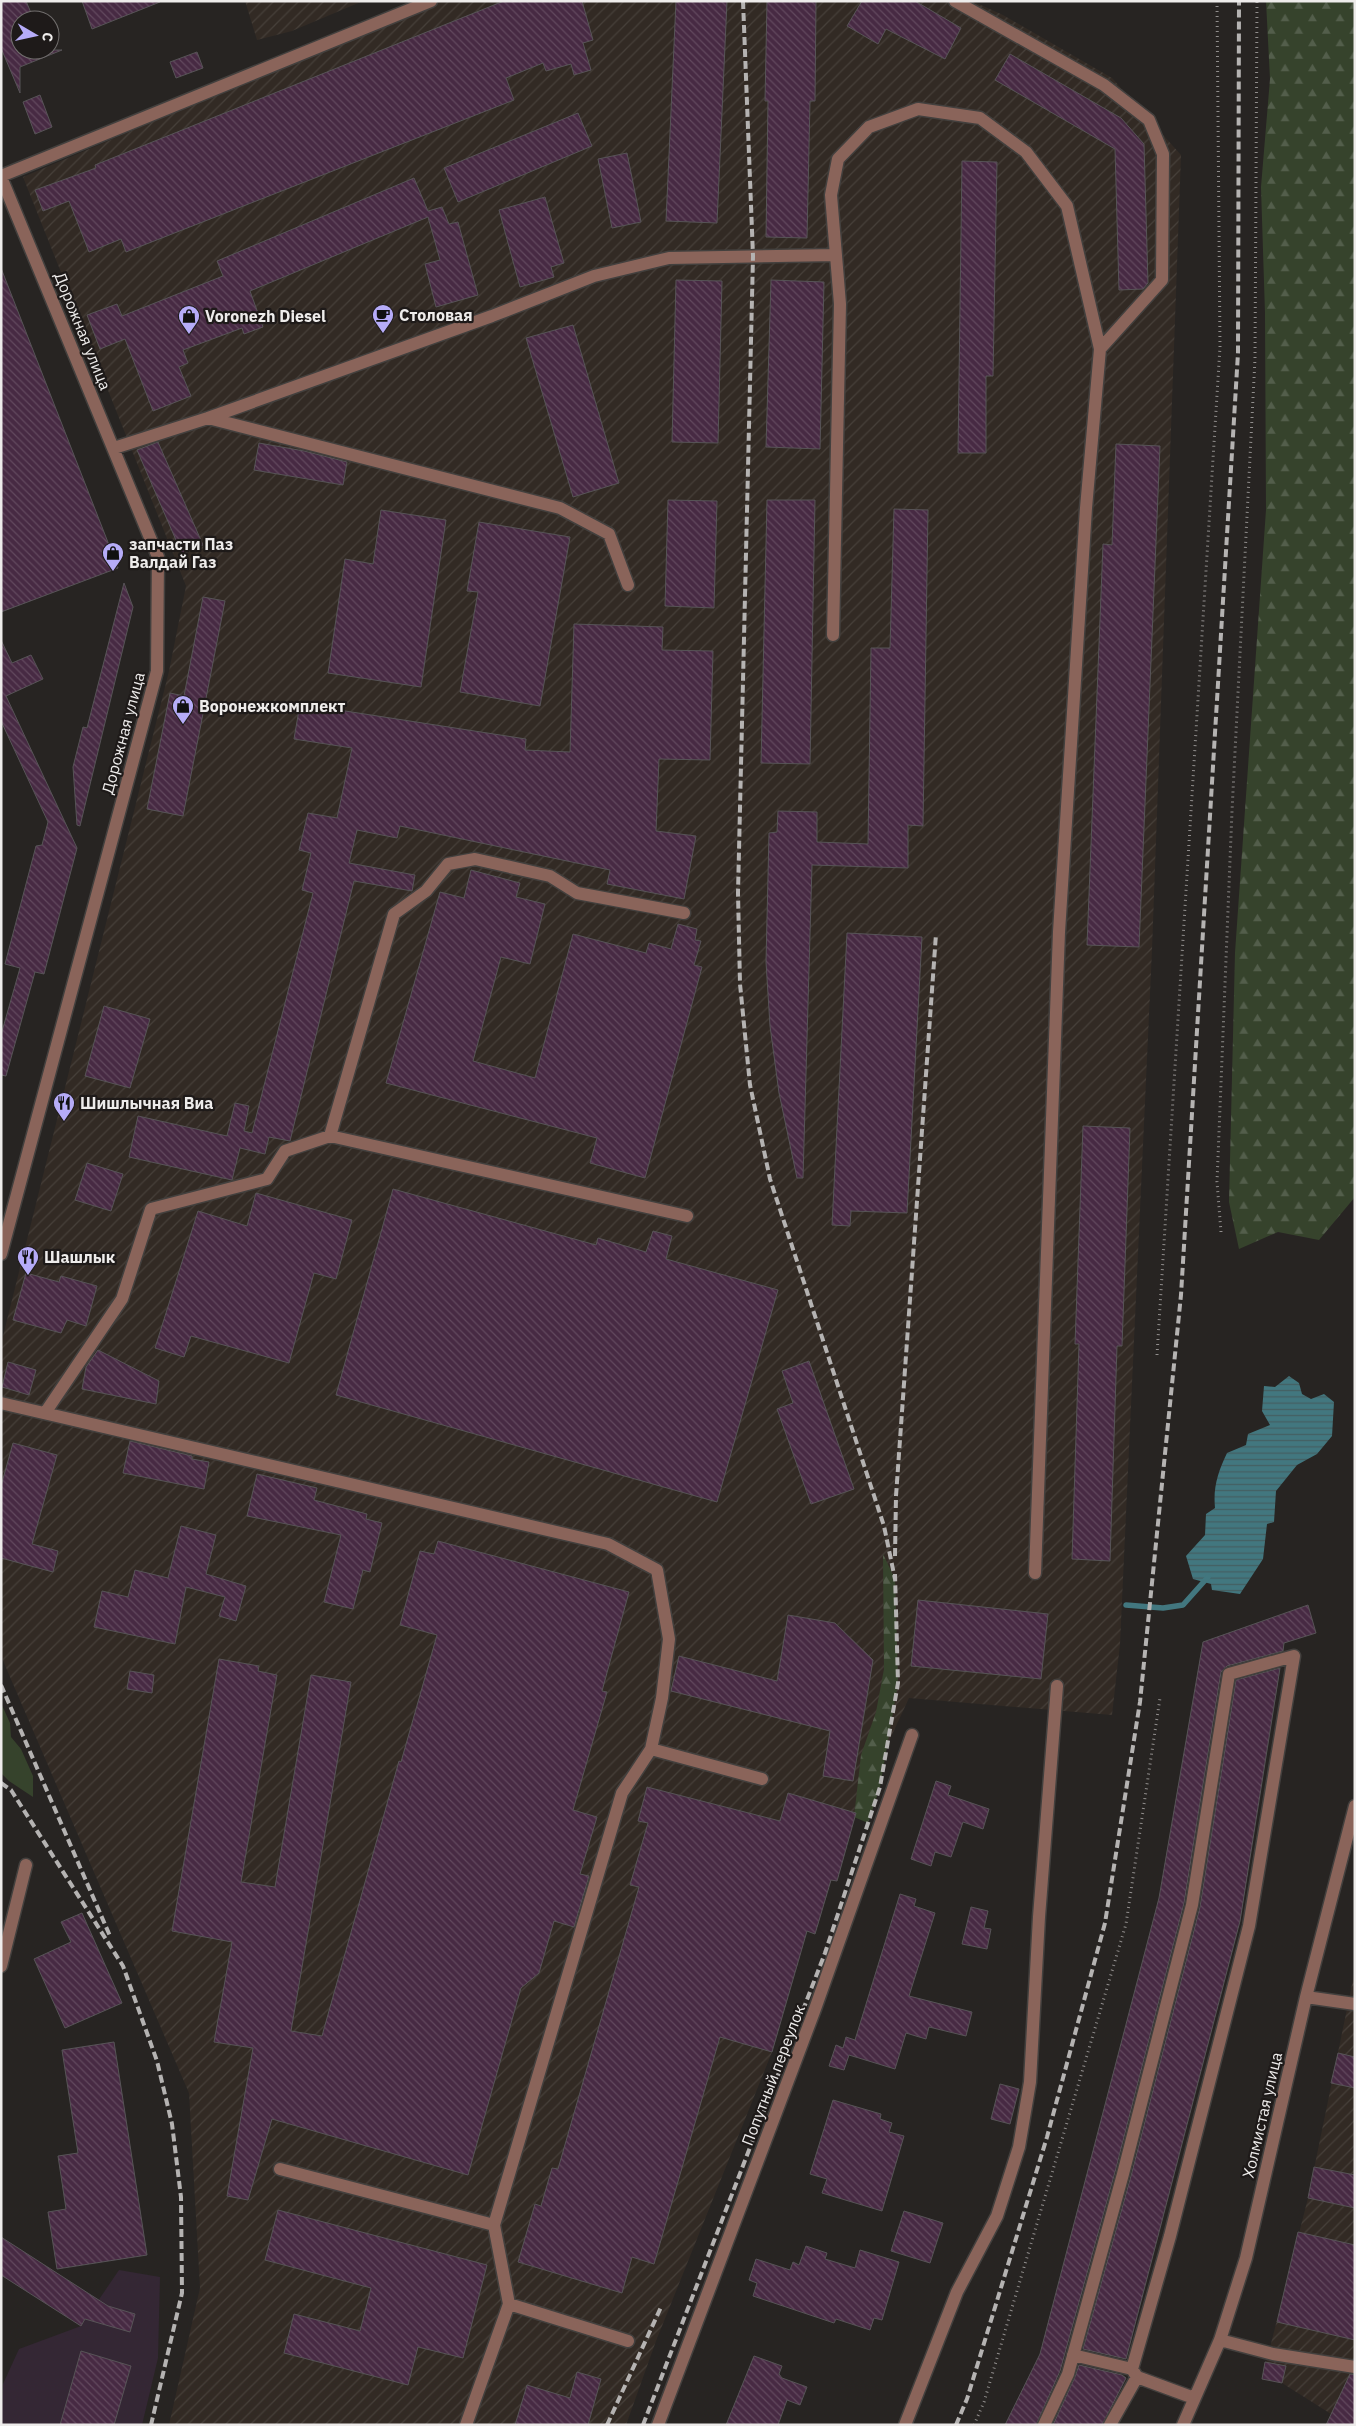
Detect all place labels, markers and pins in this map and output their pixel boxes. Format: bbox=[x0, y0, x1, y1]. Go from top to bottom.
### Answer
cafe icon: Столовая bbox=[371, 303, 395, 334]
shop icon: Voronezh Diesel bbox=[177, 304, 201, 335]
place label: Столовая bbox=[399, 305, 473, 325]
place label: Voronezh Diesel bbox=[205, 306, 326, 326]
place label: запчасти Паз Валдай Газ bbox=[129, 534, 233, 572]
shop icon: запчасти Паз Валдай Газ bbox=[101, 541, 125, 572]
shop icon: Воронежкомплект bbox=[171, 694, 195, 725]
place label: Воронежкомплект bbox=[199, 696, 346, 716]
restaurant icon: Шишлычная Виа bbox=[52, 1091, 76, 1122]
place label: Шишлычная Виа bbox=[80, 1093, 213, 1113]
restaurant icon: Шашлык bbox=[16, 1245, 40, 1276]
place label: Шашлык bbox=[44, 1247, 115, 1267]

